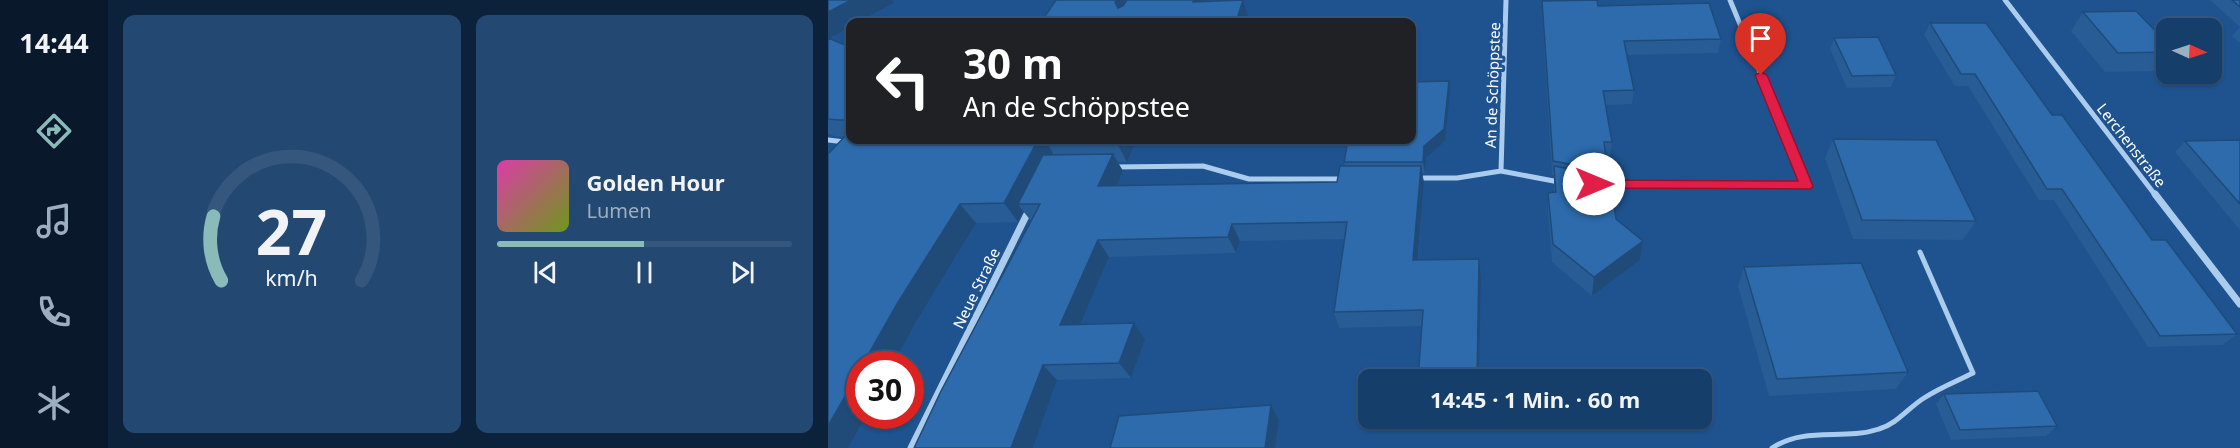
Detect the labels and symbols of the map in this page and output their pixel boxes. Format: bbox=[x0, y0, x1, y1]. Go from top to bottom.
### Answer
pin bbox=[1735, 13, 1786, 75]
north arrow bbox=[2156, 18, 2222, 84]
street label: An de Schöppstee bbox=[1480, 22, 1504, 148]
street label: Lerchenstraße bbox=[2093, 99, 2171, 191]
position arrow bbox=[1562, 152, 1626, 216]
street label: Neue Straße bbox=[948, 244, 1004, 332]
speed limit sign: 30 bbox=[846, 351, 924, 429]

